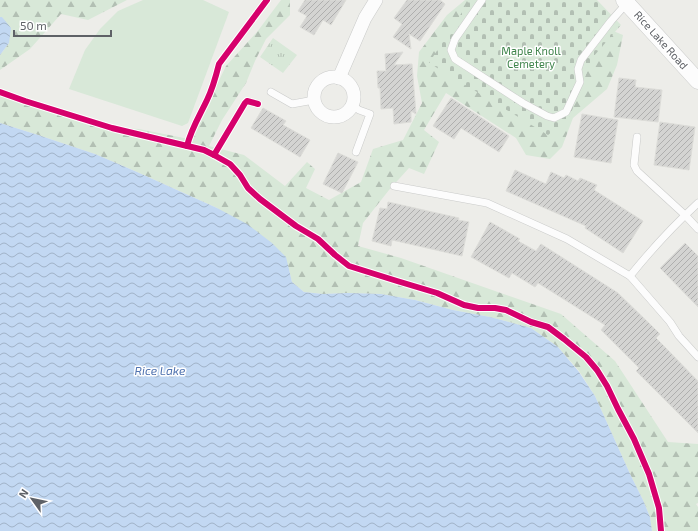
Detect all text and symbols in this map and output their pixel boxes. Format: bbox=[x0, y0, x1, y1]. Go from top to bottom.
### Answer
street label: Rice Lake Road bbox=[632, 8, 691, 72]
scale bar bbox=[14, 12, 111, 38]
text: 50 m bbox=[20, 18, 47, 32]
park label: Maple Knoll Cemetery bbox=[501, 44, 561, 70]
water label: Rice Lake bbox=[135, 363, 186, 377]
north arrow bbox=[12, 479, 52, 519]
text: N bbox=[16, 486, 31, 500]

